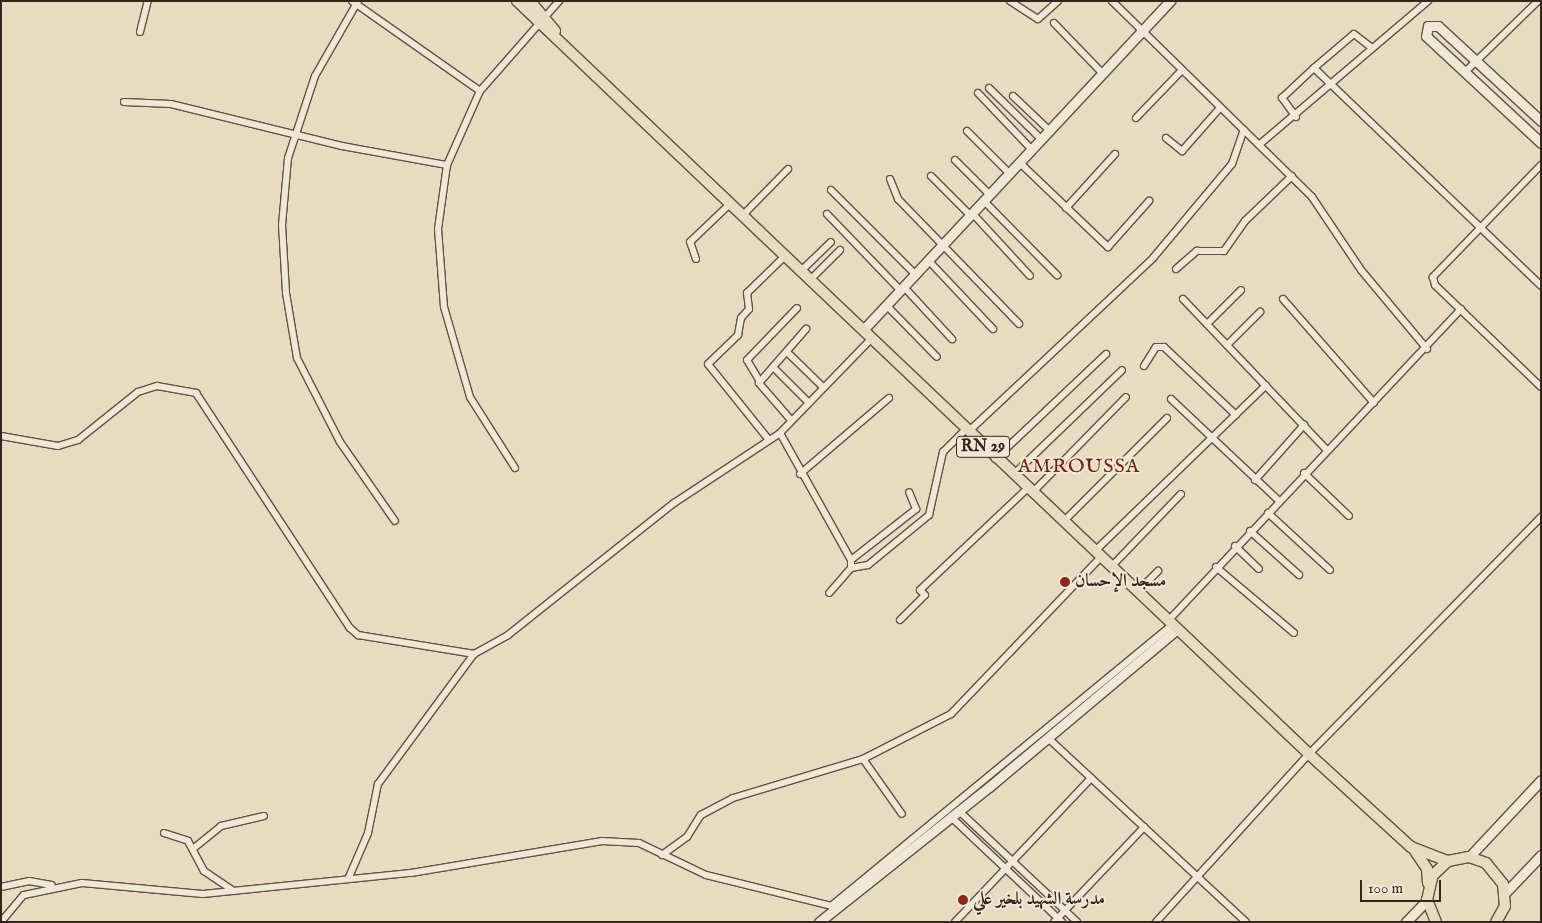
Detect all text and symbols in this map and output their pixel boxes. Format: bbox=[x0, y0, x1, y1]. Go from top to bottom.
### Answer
road number: RN 29 bbox=[956, 434, 1010, 461]
district label: AMROUSSA bbox=[1017, 454, 1141, 478]
place label: مسجد الإحسان bbox=[1075, 571, 1166, 593]
marker: مسجد الإحسان bbox=[1059, 576, 1071, 588]
scale bar bbox=[1362, 870, 1443, 902]
text: 100 m bbox=[1368, 879, 1403, 898]
place label: مدرسة الشهيد بلخير علي bbox=[973, 889, 1105, 911]
marker: مدرسة الشهيد بلخير علي bbox=[957, 894, 969, 906]

